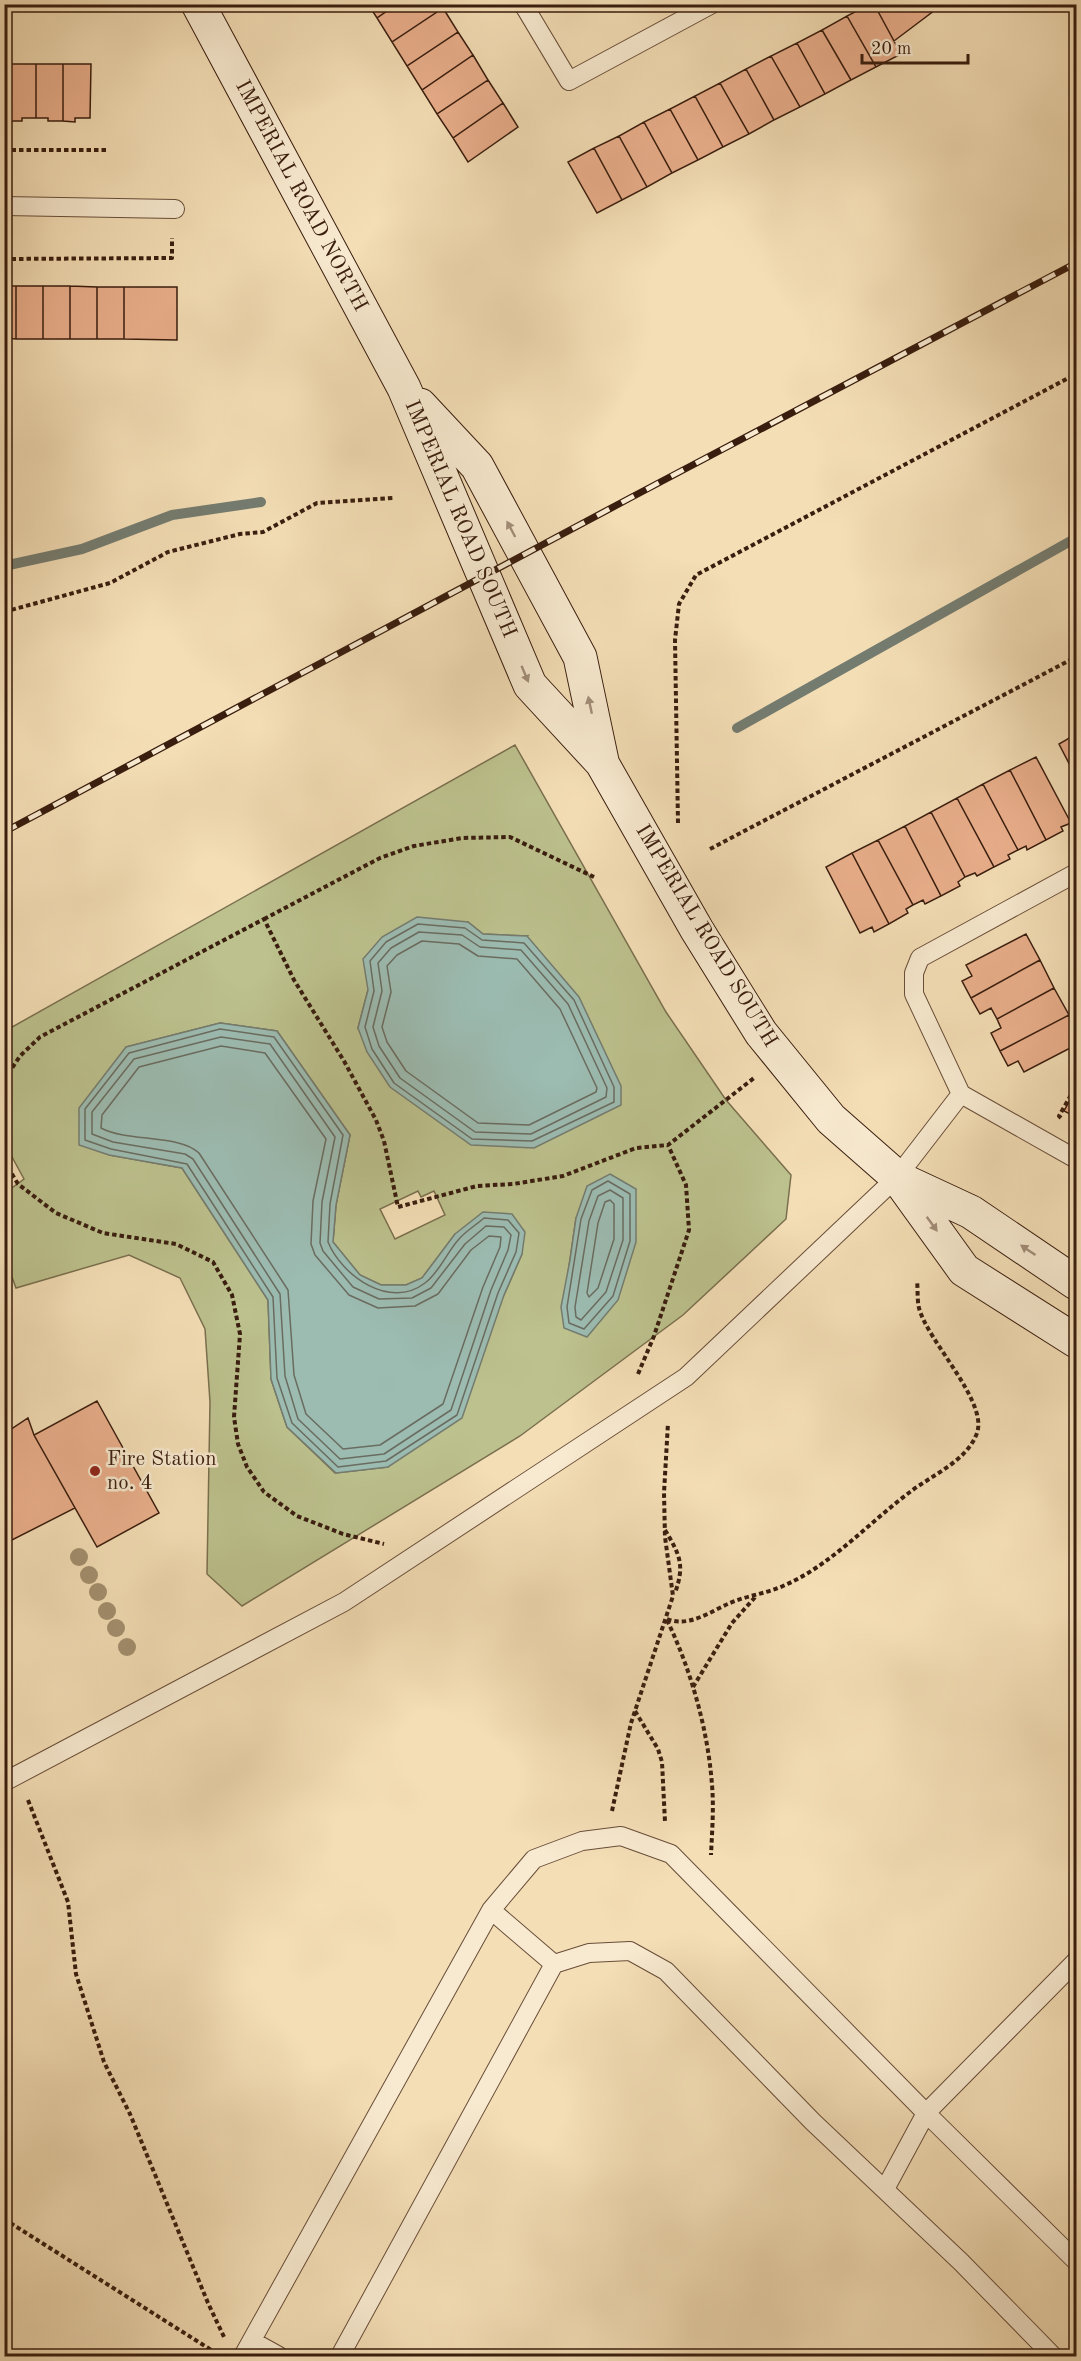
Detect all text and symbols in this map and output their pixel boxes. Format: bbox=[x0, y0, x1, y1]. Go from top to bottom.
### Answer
scale bar bbox=[862, 27, 968, 65]
text: 20 m bbox=[871, 40, 911, 58]
street label: IMPERIAL ROAD NORTH bbox=[231, 77, 371, 315]
street label: IMPERIAL ROAD SOUTH bbox=[400, 397, 520, 641]
one-way arrow bbox=[506, 520, 516, 537]
one-way arrow bbox=[521, 665, 530, 683]
one-way arrow bbox=[585, 696, 594, 715]
street label: IMPERIAL ROAD SOUTH bbox=[631, 821, 781, 1051]
one-way arrow bbox=[926, 1216, 938, 1232]
one-way arrow bbox=[1020, 1245, 1036, 1256]
place label: Fire Station no. 4 bbox=[107, 1449, 217, 1494]
marker: Fire Station no. 4 bbox=[88, 1464, 102, 1478]

